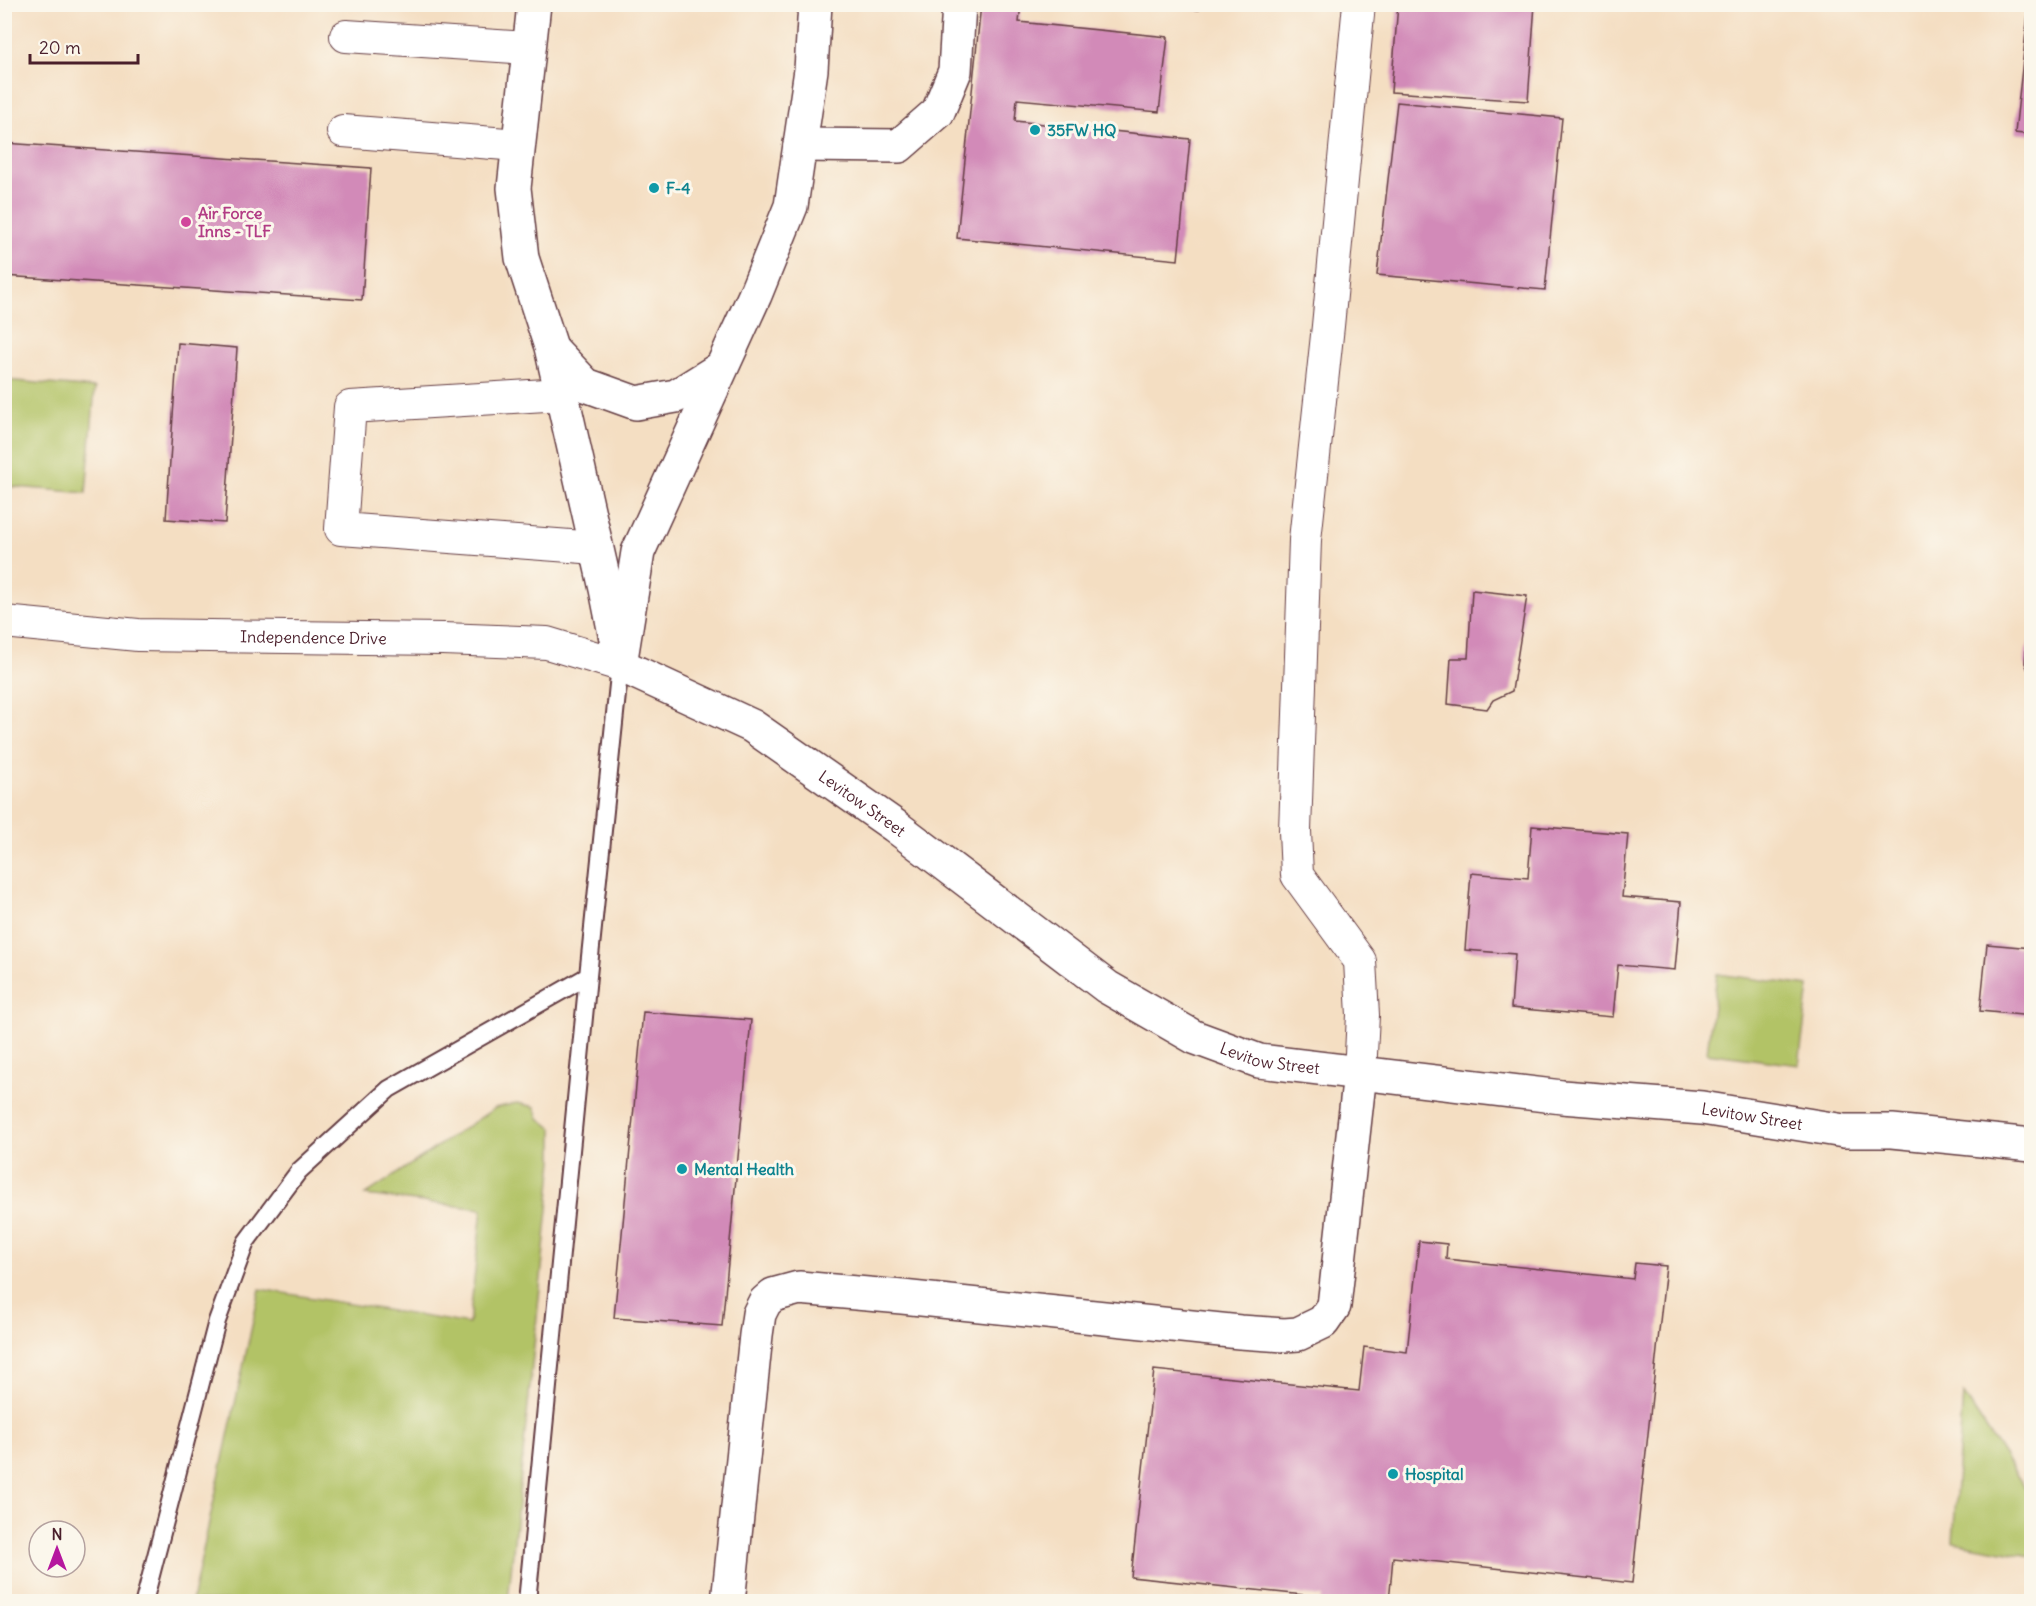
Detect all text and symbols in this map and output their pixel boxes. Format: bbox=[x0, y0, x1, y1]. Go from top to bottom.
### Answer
scale bar bbox=[30, 27, 138, 65]
text: 20 m bbox=[39, 36, 81, 59]
place label: 35FW HQ bbox=[1047, 120, 1116, 140]
marker: 35FW HQ bbox=[1028, 123, 1042, 137]
place label: F-4 bbox=[666, 178, 691, 198]
marker: F-4 bbox=[647, 181, 661, 195]
place label: Air Force Inns - TLF bbox=[198, 203, 271, 241]
marker: Air Force Inns - TLF bbox=[179, 215, 193, 229]
street label: Independence Drive bbox=[240, 626, 387, 648]
street label: Levitow Street bbox=[815, 766, 910, 841]
street label: Levitow Street bbox=[1217, 1038, 1321, 1078]
street label: Levitow Street bbox=[1700, 1098, 1804, 1134]
place label: Mental Health bbox=[694, 1159, 794, 1179]
marker: Mental Health bbox=[675, 1162, 689, 1176]
place label: Hospital bbox=[1405, 1464, 1464, 1485]
marker: Hospital bbox=[1386, 1467, 1400, 1481]
north arrow bbox=[27, 1519, 87, 1579]
text: N bbox=[51, 1524, 63, 1544]

